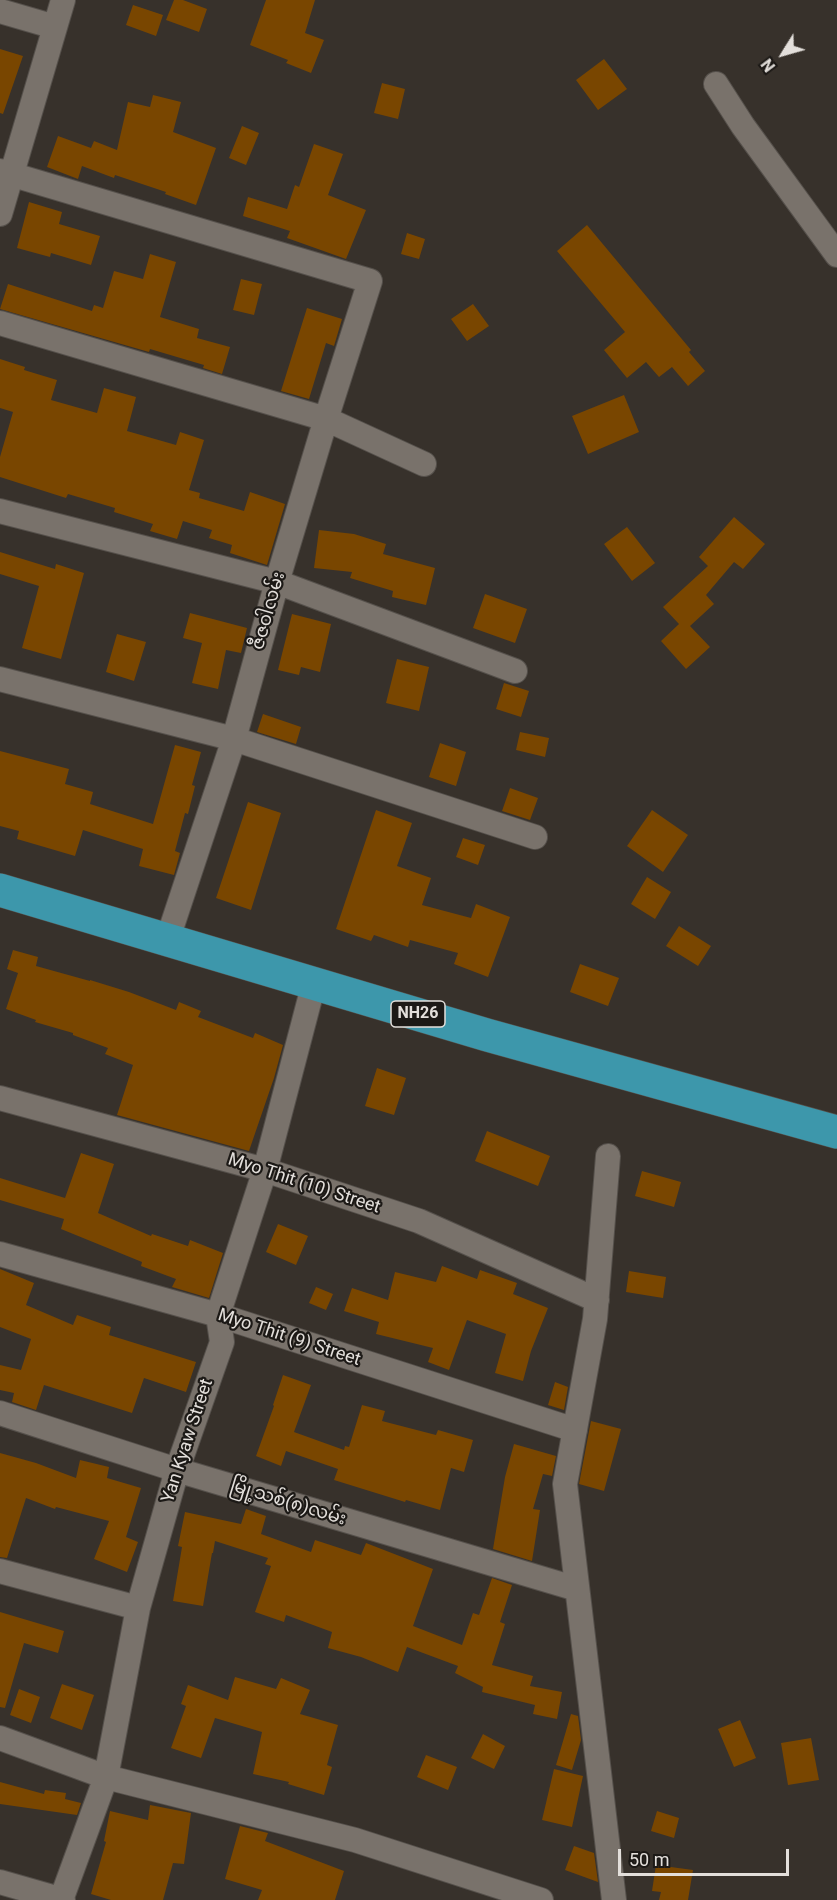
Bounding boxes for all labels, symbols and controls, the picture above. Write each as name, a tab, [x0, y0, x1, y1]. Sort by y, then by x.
north arrow	[753, 24, 813, 84]
text: N	[757, 55, 779, 75]
street label: ဇီဇဝါလမ်း	[248, 569, 290, 653]
road number: NH26	[391, 1001, 445, 1027]
street label: Myo Thit (10) Street	[225, 1149, 383, 1219]
street label: Myo Thit (9) Street	[215, 1305, 363, 1371]
street label: Yan Kyaw Street	[158, 1376, 218, 1506]
street label: မြို့သစ်(၈)လမ်း	[227, 1475, 349, 1531]
scale bar	[621, 1837, 792, 1875]
text: 50 m	[629, 1849, 669, 1870]

